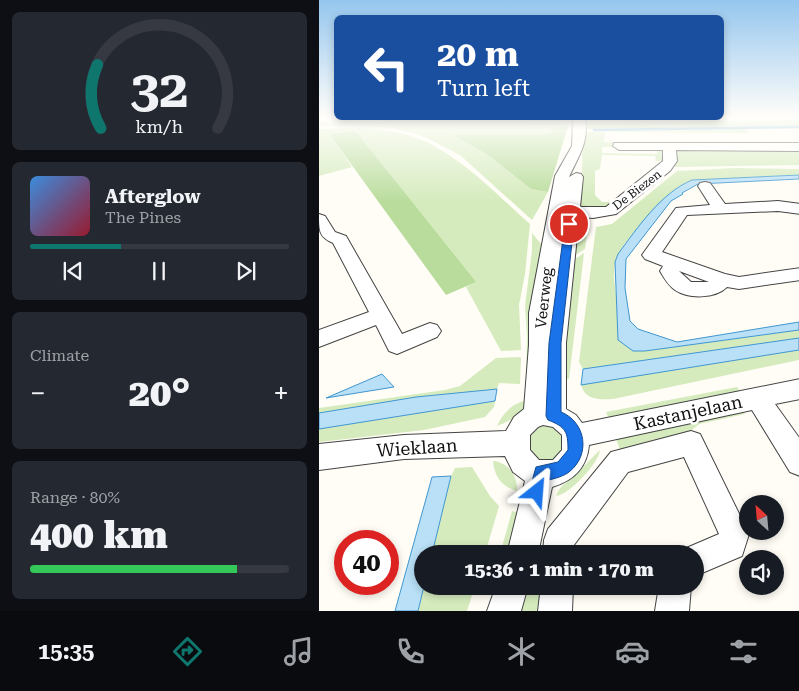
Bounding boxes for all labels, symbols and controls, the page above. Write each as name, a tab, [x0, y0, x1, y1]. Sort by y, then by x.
text: 20 m	[437, 34, 519, 75]
icon: left	[354, 35, 419, 100]
text: 32	[130, 59, 189, 120]
text: Turn left	[437, 76, 530, 101]
text: km/h	[136, 116, 184, 137]
street label: De Biezen	[610, 167, 664, 213]
text: Afterglow	[105, 185, 201, 208]
pin	[548, 203, 590, 245]
text: The Pines	[105, 208, 181, 227]
icon: arrive	[555, 210, 583, 238]
icon: previous	[59, 257, 87, 285]
icon: pause	[145, 257, 173, 285]
icon: next	[232, 257, 260, 285]
street label: Veerweg	[532, 266, 556, 330]
text: Climate	[30, 346, 89, 365]
text: 20°	[129, 371, 190, 415]
text: −	[30, 377, 46, 410]
text: +	[273, 377, 289, 410]
street label: Kastanjelaan	[632, 391, 745, 434]
street label: Wieklaan	[376, 434, 459, 461]
position arrow	[510, 465, 562, 517]
text: Range · 80%	[30, 488, 120, 507]
north arrow	[739, 495, 784, 540]
map controls	[739, 495, 784, 595]
text: 400 km	[30, 513, 168, 557]
speed limit sign: 40	[334, 530, 399, 595]
button: sound	[739, 550, 784, 595]
text: 15:36 · 1 min · 170 m	[464, 558, 654, 581]
icon: directions	[170, 634, 205, 669]
icon: music	[281, 634, 316, 669]
icon: phone	[393, 634, 428, 669]
icon: climate	[504, 634, 539, 669]
icon: car	[615, 634, 650, 669]
icon: filters	[726, 634, 761, 669]
text: 15:35	[38, 639, 94, 664]

